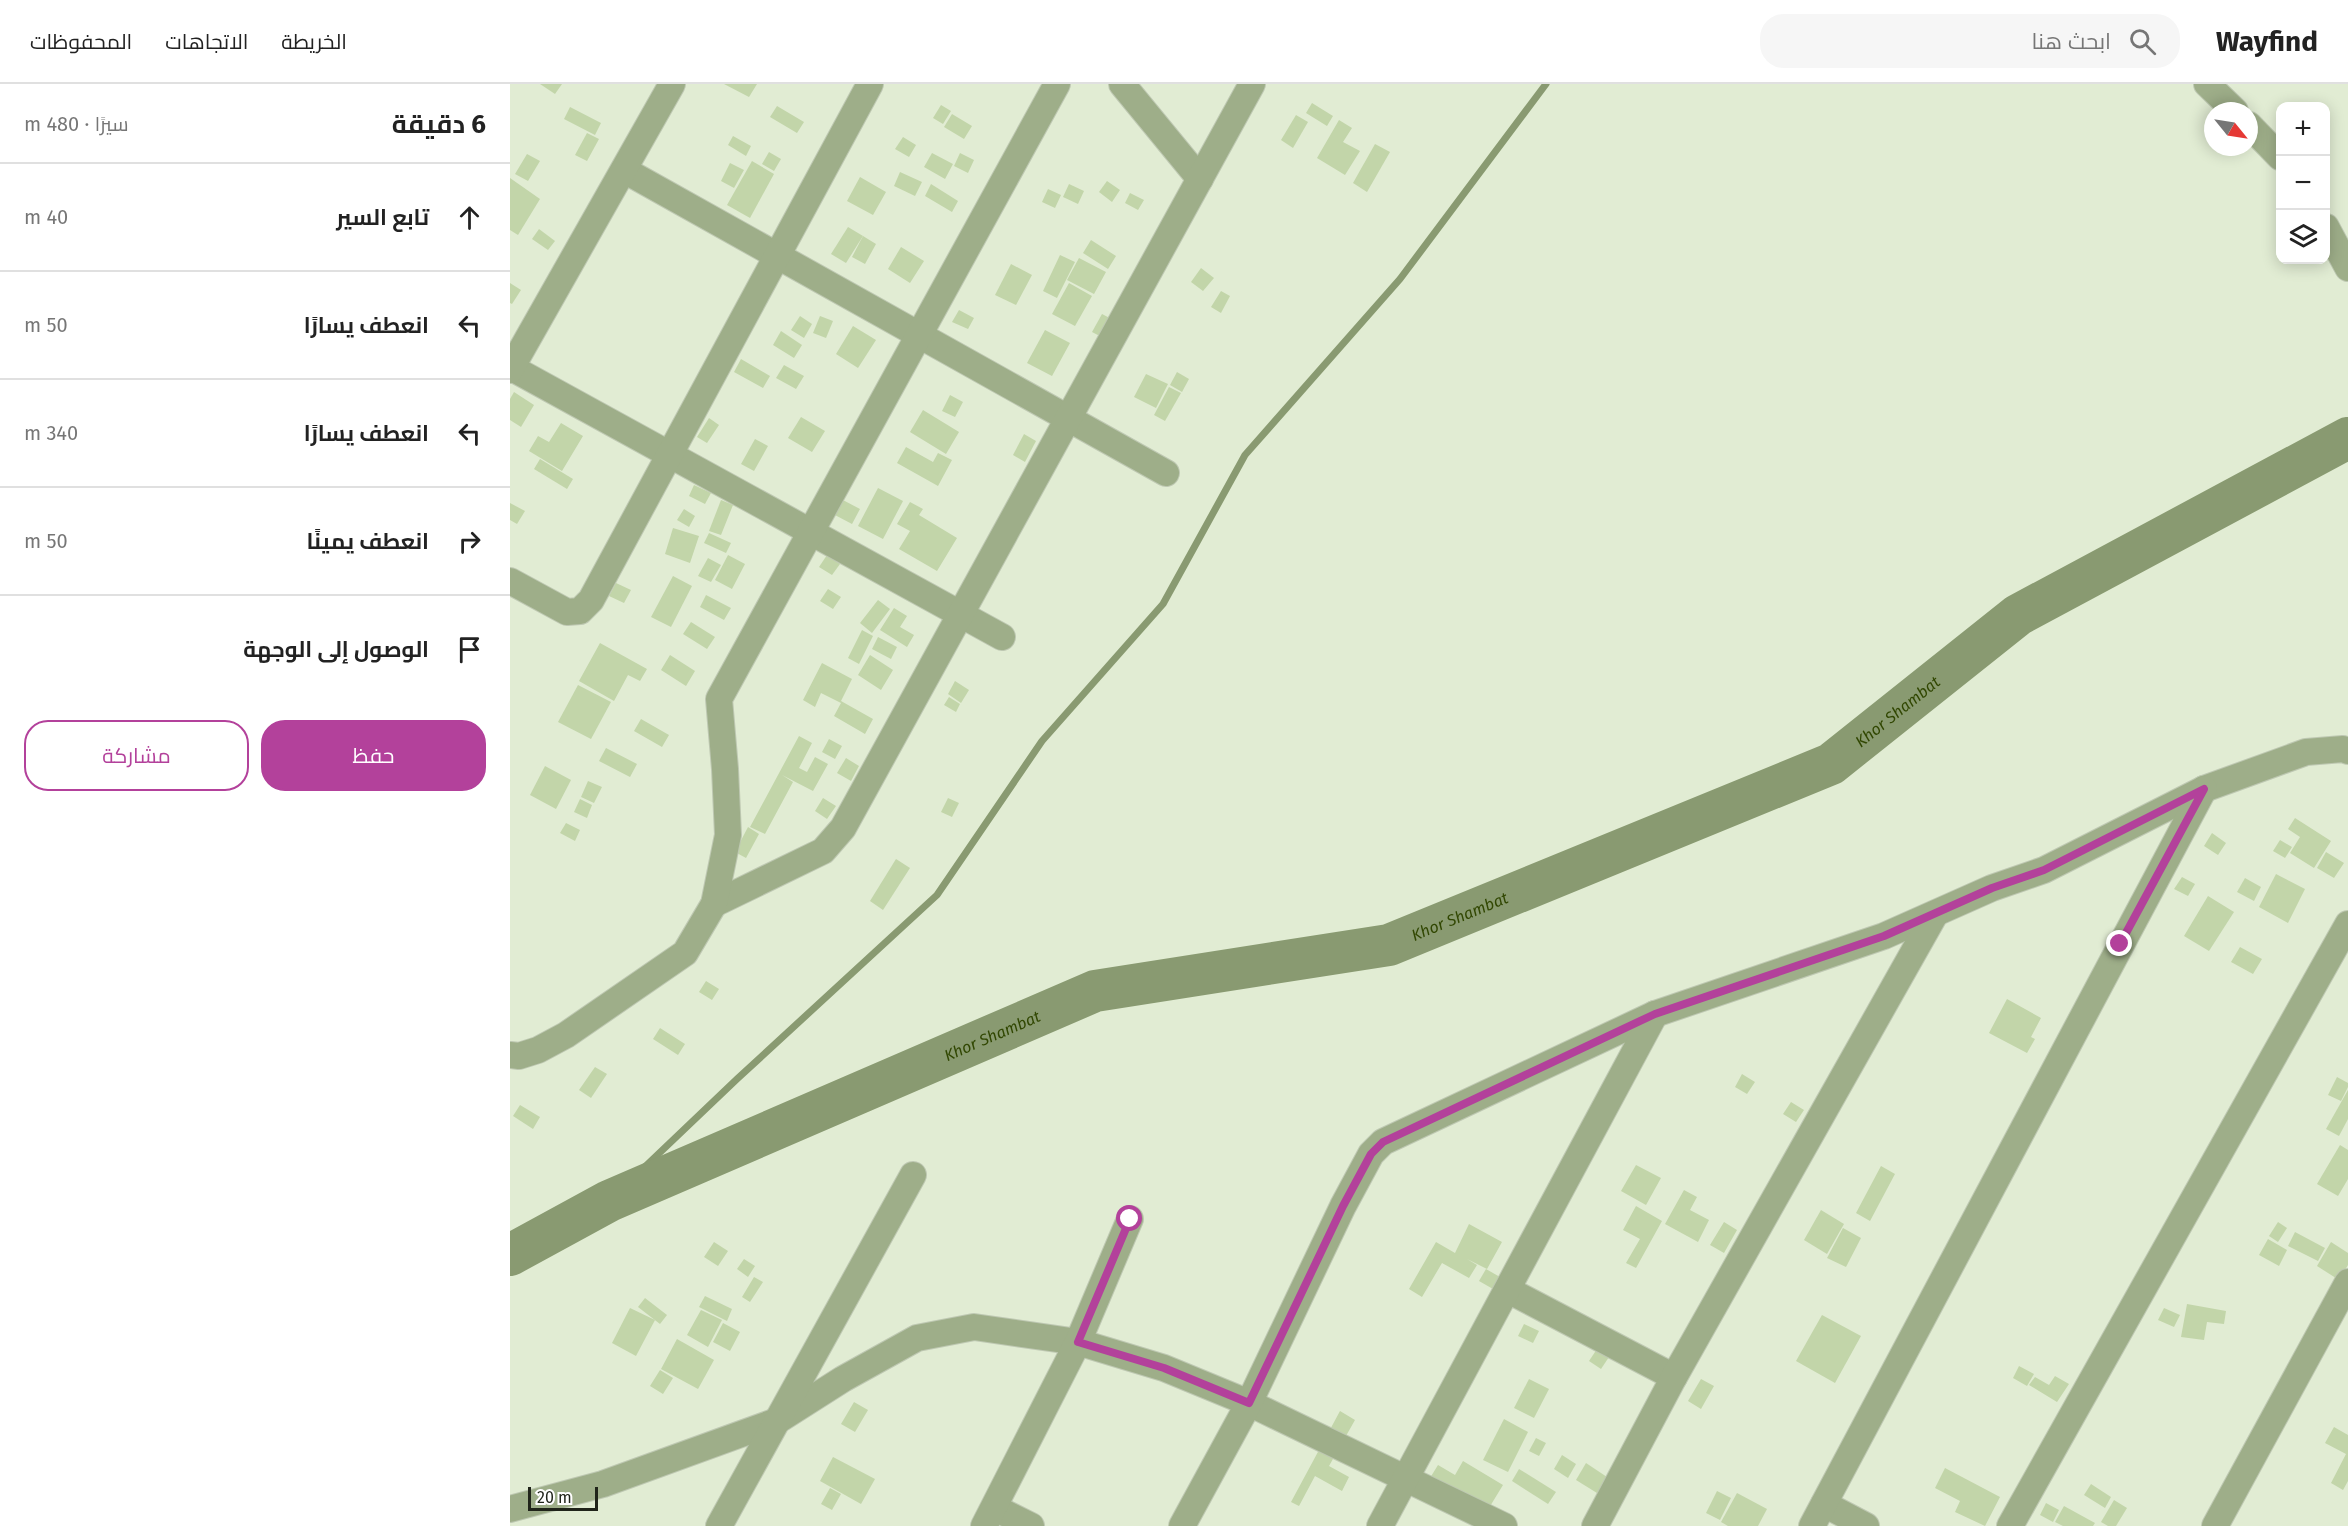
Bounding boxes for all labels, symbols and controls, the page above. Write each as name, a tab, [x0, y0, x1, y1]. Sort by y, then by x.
search box	[1760, 14, 2180, 68]
icon: search	[2126, 25, 2159, 58]
text: Wayfind	[2216, 25, 2318, 58]
text: ابحث هنا	[2032, 28, 2111, 55]
text: المحفوظات	[30, 29, 132, 55]
text: الاتجاهات	[165, 29, 248, 55]
text: الخريطة	[281, 29, 347, 55]
north arrow	[2204, 102, 2258, 156]
map controls	[2276, 102, 2330, 264]
button: +	[2276, 102, 2330, 156]
text: 6 دقيقة	[392, 109, 486, 140]
text: سيرًا · 480 m	[24, 112, 128, 136]
button: −	[2276, 156, 2330, 210]
icon: ahead	[453, 201, 486, 234]
text: تابع السير	[336, 204, 429, 231]
text: 40 m	[24, 205, 68, 229]
button: layers	[2276, 210, 2330, 264]
icon: left	[453, 309, 486, 342]
text: انعطف يسارًا	[304, 312, 429, 339]
text: 50 m	[24, 313, 68, 337]
icon: left	[453, 417, 486, 450]
text: انعطف يسارًا	[304, 420, 429, 447]
text: 340 m	[24, 421, 78, 445]
icon: right	[453, 525, 486, 558]
text: انعطف يمينًا	[307, 528, 429, 555]
text: 50 m	[24, 529, 68, 553]
icon: arrive	[453, 633, 486, 666]
text: الوصول إلى الوجهة	[243, 636, 429, 663]
water label: Khor Shambat	[1851, 672, 1944, 751]
button: مشاركة	[24, 720, 249, 791]
button: حفظ	[261, 720, 486, 791]
water label: Khor Shambat	[1409, 888, 1511, 945]
route end	[2106, 930, 2132, 956]
water label: Khor Shambat	[941, 1007, 1043, 1065]
route start	[1116, 1205, 1142, 1231]
scale bar	[528, 1484, 598, 1512]
text: 20 m	[537, 1488, 572, 1507]

